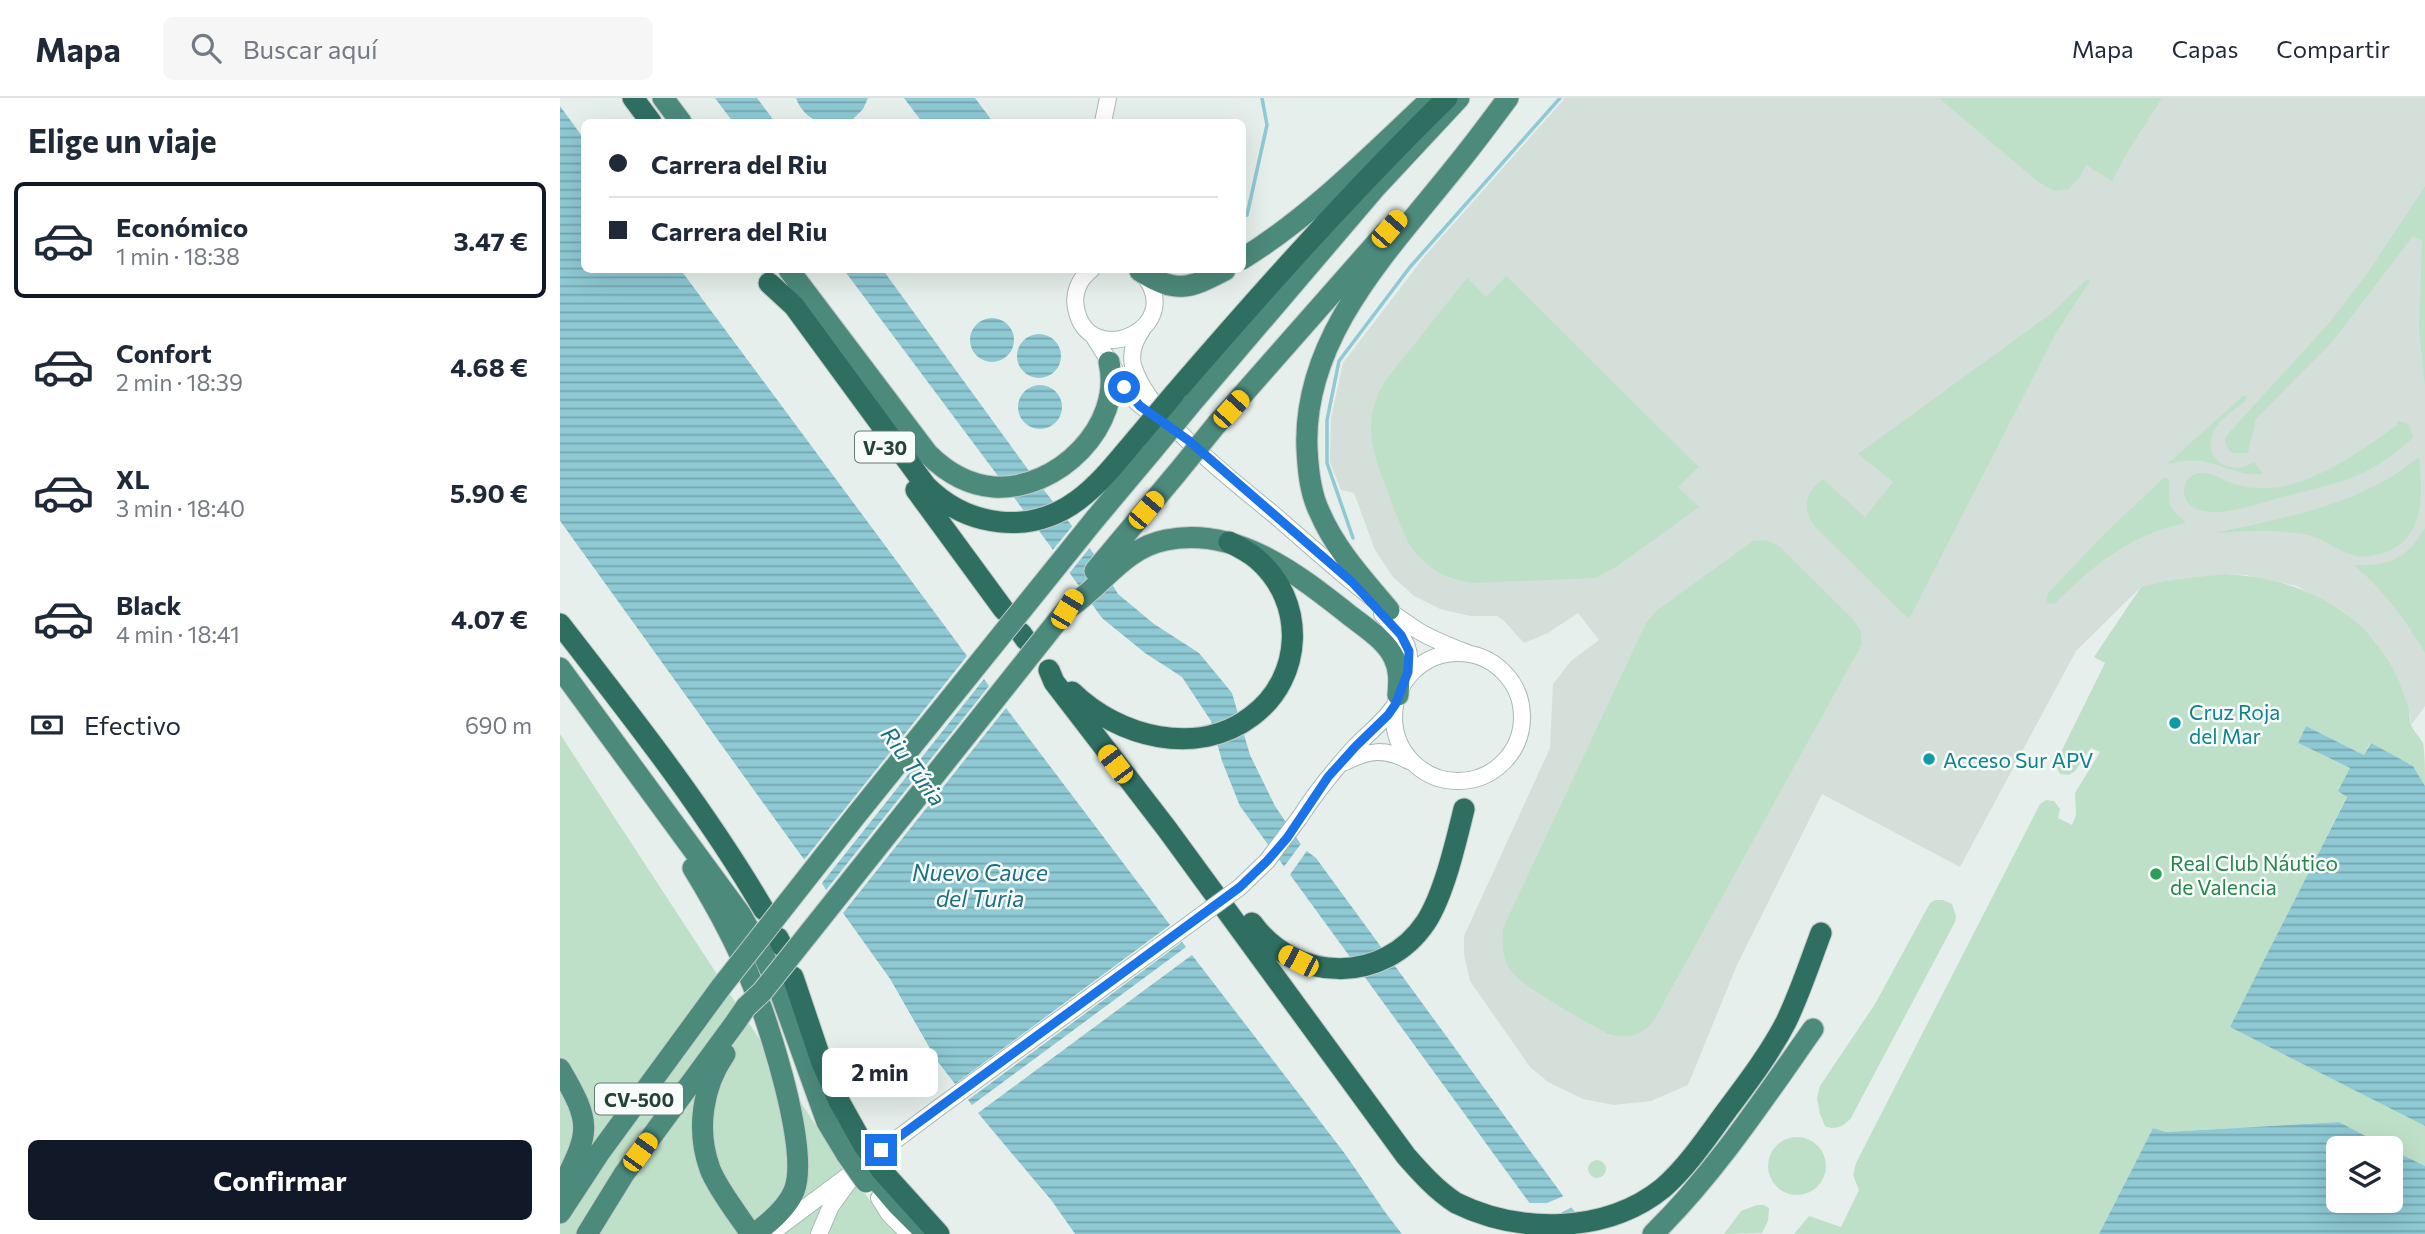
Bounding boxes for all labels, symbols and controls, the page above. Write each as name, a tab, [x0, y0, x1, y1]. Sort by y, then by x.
search box	[163, 17, 653, 80]
text: Mapa	[35, 28, 121, 69]
icon: search	[187, 29, 225, 67]
text: Buscar aquí	[243, 33, 378, 64]
text: Mapa	[2072, 34, 2134, 63]
text: Capas	[2172, 34, 2238, 63]
text: Compartir	[2276, 34, 2390, 63]
text: Elige un viaje	[28, 120, 217, 160]
text: Carrera del Riu	[651, 148, 827, 179]
car	[1368, 206, 1411, 252]
icon: car	[32, 209, 95, 272]
text: Económico	[116, 211, 248, 242]
text: Carrera del Riu	[651, 215, 827, 246]
text: 3.47 €	[454, 225, 528, 256]
text: 1 min · 18:38	[116, 242, 240, 270]
icon: car	[32, 335, 95, 398]
text: Confort	[116, 337, 212, 368]
text: 4.68 €	[450, 351, 528, 382]
text: 2 min · 18:39	[116, 368, 243, 396]
route start	[1108, 371, 1140, 403]
car	[1210, 386, 1253, 432]
road number: V-30	[855, 432, 915, 462]
icon: car	[32, 461, 95, 524]
text: XL	[116, 463, 150, 494]
text: 5.90 €	[450, 477, 528, 508]
car	[1125, 487, 1168, 533]
text: 3 min · 18:40	[116, 494, 245, 522]
car	[1048, 586, 1087, 632]
icon: car	[32, 587, 95, 650]
text: Black	[116, 589, 182, 620]
text: 4.07 €	[451, 603, 528, 634]
text: 4 min · 18:41	[116, 620, 240, 648]
place label: Cruz Roja del Mar	[2189, 699, 2280, 748]
icon: cash	[28, 706, 66, 744]
text: Efectivo	[84, 709, 181, 740]
text: 690 m	[465, 711, 532, 739]
marker: Cruz Roja del Mar	[2167, 715, 2183, 731]
water label: Riu Túria	[876, 721, 952, 811]
car	[1094, 741, 1137, 787]
place label: Acceso Sur APV	[1943, 747, 2093, 772]
marker: Acceso Sur APV	[1921, 751, 1937, 767]
place label: Real Club Náutico de Valencia	[2170, 850, 2338, 899]
water label: Nuevo Cauce del Turia	[912, 858, 1048, 912]
marker: Real Club Náutico de Valencia	[2148, 866, 2164, 882]
car	[1275, 942, 1322, 980]
callout: 2 min	[823, 1048, 939, 1098]
text: 2 min	[851, 1058, 909, 1086]
road number: CV-500	[595, 1084, 683, 1114]
car	[620, 1129, 661, 1175]
route end	[865, 1134, 897, 1166]
map controls	[2326, 1136, 2403, 1213]
button: layers	[2326, 1136, 2403, 1213]
button: Confirmar	[28, 1140, 532, 1220]

